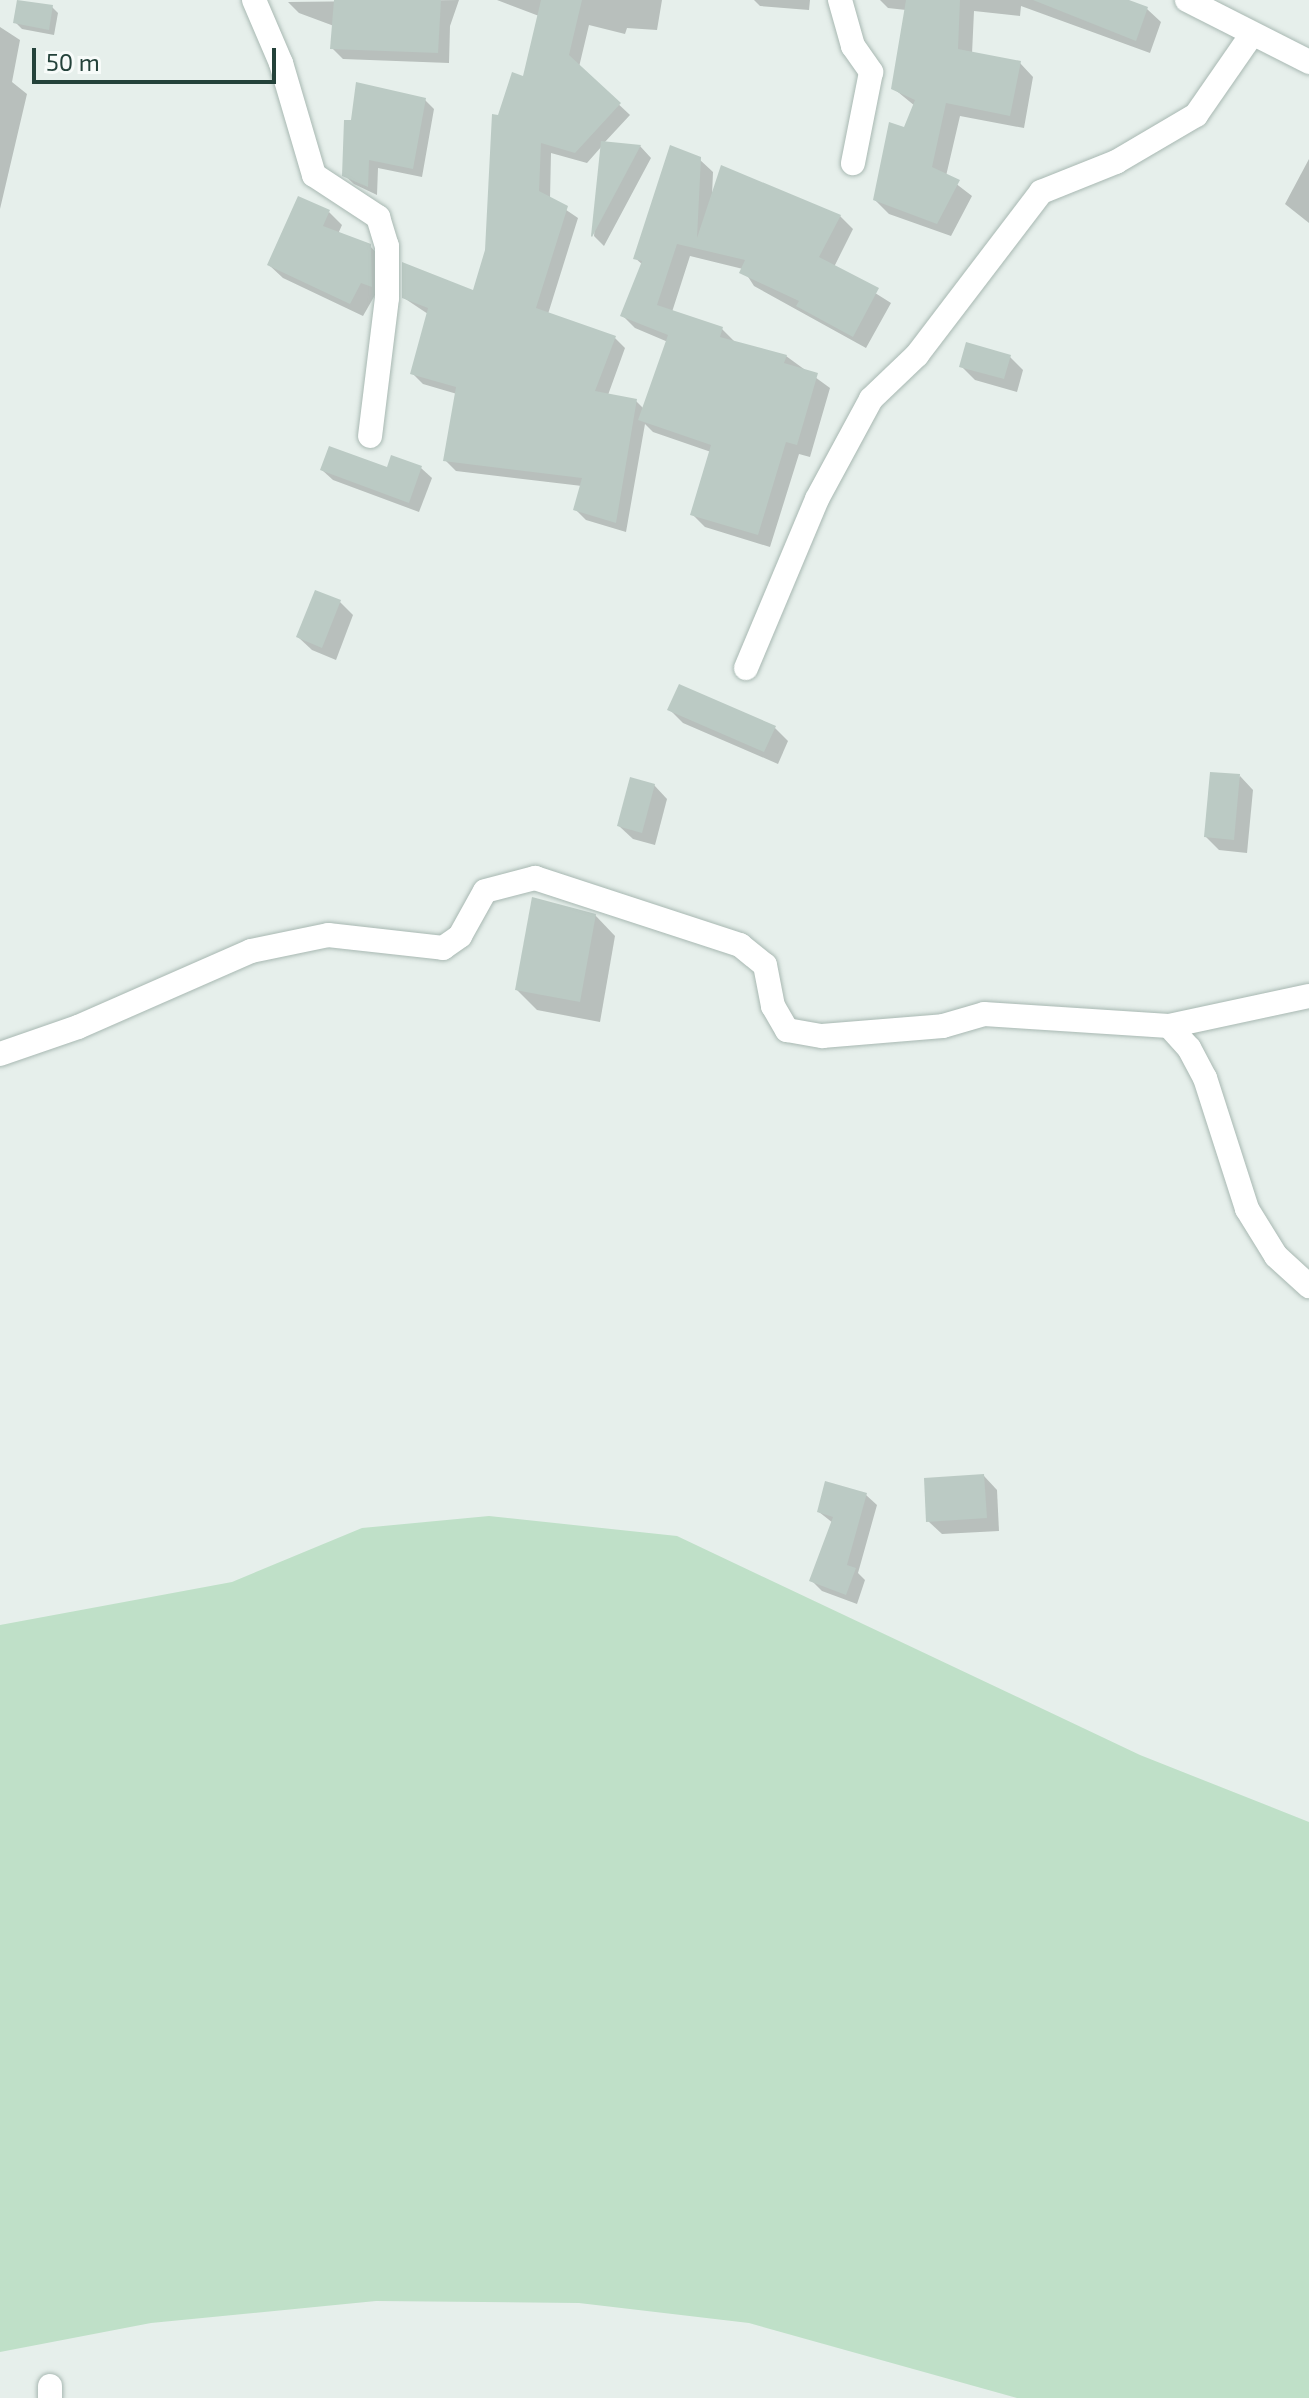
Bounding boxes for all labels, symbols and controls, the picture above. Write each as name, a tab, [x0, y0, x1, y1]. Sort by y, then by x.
scale bar	[36, 32, 280, 82]
text: 50 m	[46, 47, 100, 76]

